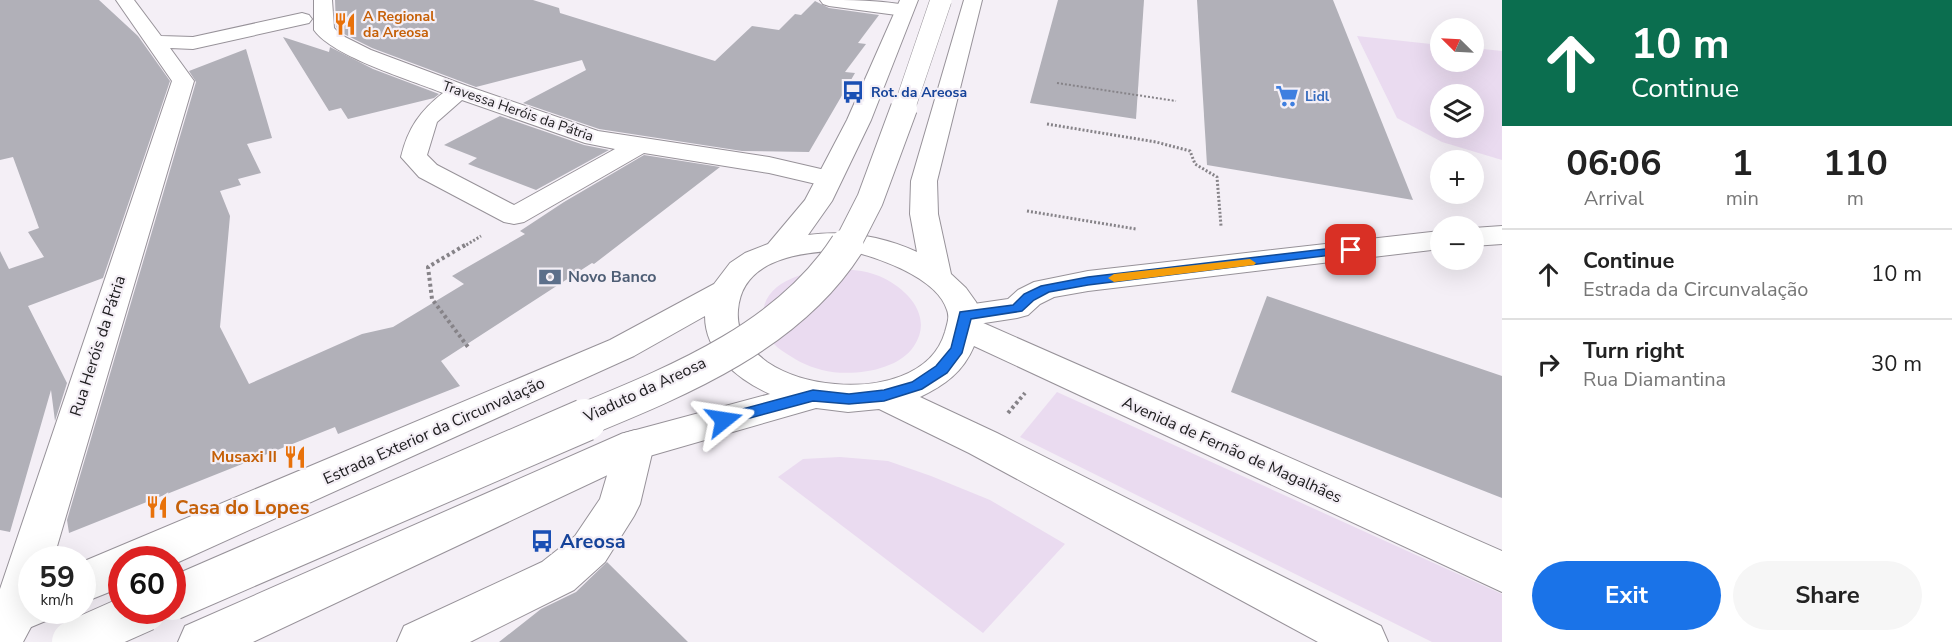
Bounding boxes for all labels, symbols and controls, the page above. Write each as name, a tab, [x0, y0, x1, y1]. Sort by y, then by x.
place label: A Regional da Areosa	[363, 7, 435, 42]
restaurant icon: A Regional da Areosa	[332, 11, 358, 37]
text: 10 m	[1631, 16, 1730, 73]
north arrow	[1430, 18, 1484, 72]
map controls	[1430, 18, 1484, 270]
icon: ahead	[1532, 24, 1610, 102]
text: Continue	[1631, 70, 1739, 107]
street label: Travessa Heróis da Pátria	[440, 76, 596, 146]
bus stop icon: Rot. da Areosa	[840, 79, 866, 105]
place label: Rot. da Areosa	[871, 83, 967, 102]
supermarket icon: Lidl	[1274, 83, 1300, 109]
button: layers	[1430, 84, 1484, 138]
place label: Lidl	[1305, 87, 1330, 106]
text: 06:06	[1566, 139, 1662, 188]
text: 1	[1731, 139, 1753, 188]
text: 110	[1823, 139, 1888, 188]
button: +	[1430, 150, 1484, 204]
text: Arrival	[1584, 185, 1644, 212]
text: min	[1726, 185, 1759, 212]
text: m	[1847, 185, 1864, 212]
button: −	[1430, 216, 1484, 270]
pin	[1325, 224, 1376, 275]
icon: arrive	[1334, 233, 1367, 266]
text: Continue	[1583, 246, 1674, 276]
icon: ahead	[1532, 258, 1565, 291]
text: 10 m	[1871, 259, 1922, 289]
bank icon: Novo Banco	[537, 264, 563, 290]
place label: Novo Banco	[568, 266, 657, 288]
street label: Rua Heróis da Pátria	[65, 273, 131, 419]
text: Estrada da Circunvalação	[1583, 276, 1808, 303]
text: Turn right	[1583, 336, 1684, 366]
icon: right	[1532, 348, 1565, 381]
text: 30 m	[1871, 349, 1922, 379]
street label: Viaduto da Areosa	[579, 352, 710, 428]
text: Rua Diamantina	[1583, 366, 1726, 393]
street label: Estrada Exterior da Circunvalação	[320, 372, 548, 490]
position arrow	[692, 388, 756, 452]
street label: Avenida de Fernão de Magalhães	[1119, 391, 1345, 509]
restaurant icon: Musaxi II	[282, 444, 308, 470]
place label: Musaxi II	[211, 446, 277, 468]
restaurant icon: Casa do Lopes	[144, 494, 170, 520]
place label: Casa do Lopes	[175, 494, 310, 521]
bus stop icon: Areosa	[529, 528, 555, 554]
place label: Areosa	[560, 528, 626, 555]
speed limit sign: 60	[108, 546, 186, 624]
text: 59	[39, 557, 75, 598]
button: Exit	[1532, 561, 1721, 630]
button: Share	[1733, 561, 1922, 630]
text: km/h	[40, 590, 74, 610]

